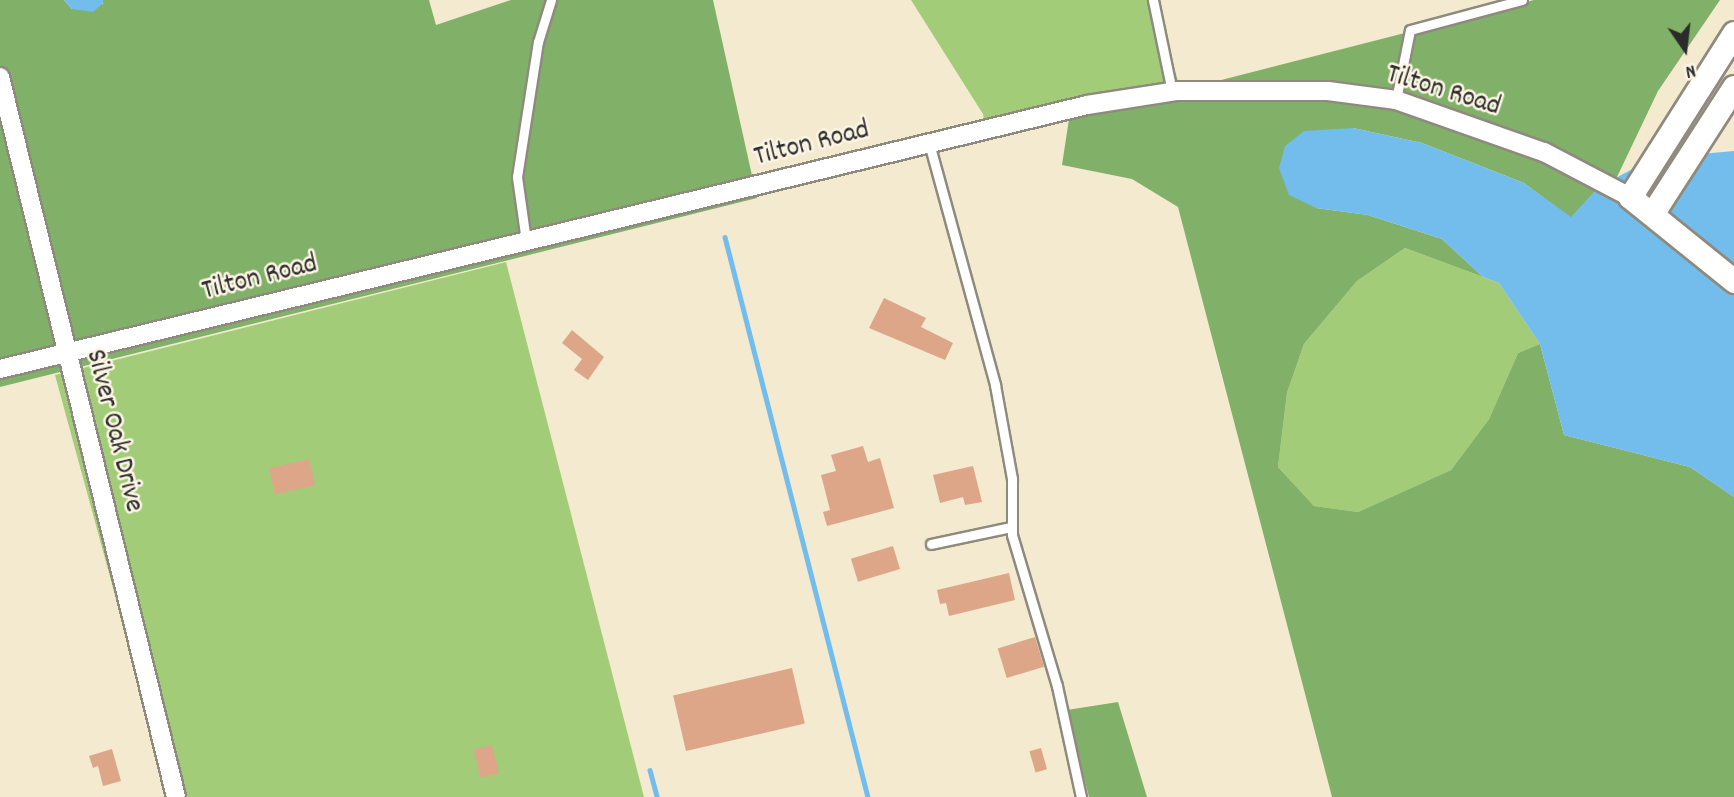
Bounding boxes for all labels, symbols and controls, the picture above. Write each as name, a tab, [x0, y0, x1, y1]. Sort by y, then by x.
north arrow	[1650, 14, 1720, 84]
text: N	[1682, 56, 1698, 84]
street label: Tilton Road	[1382, 59, 1504, 125]
street label: Tilton Road	[751, 114, 873, 176]
street label: Tilton Road	[199, 248, 321, 310]
street label: Silver Oak Drive	[77, 346, 149, 516]

